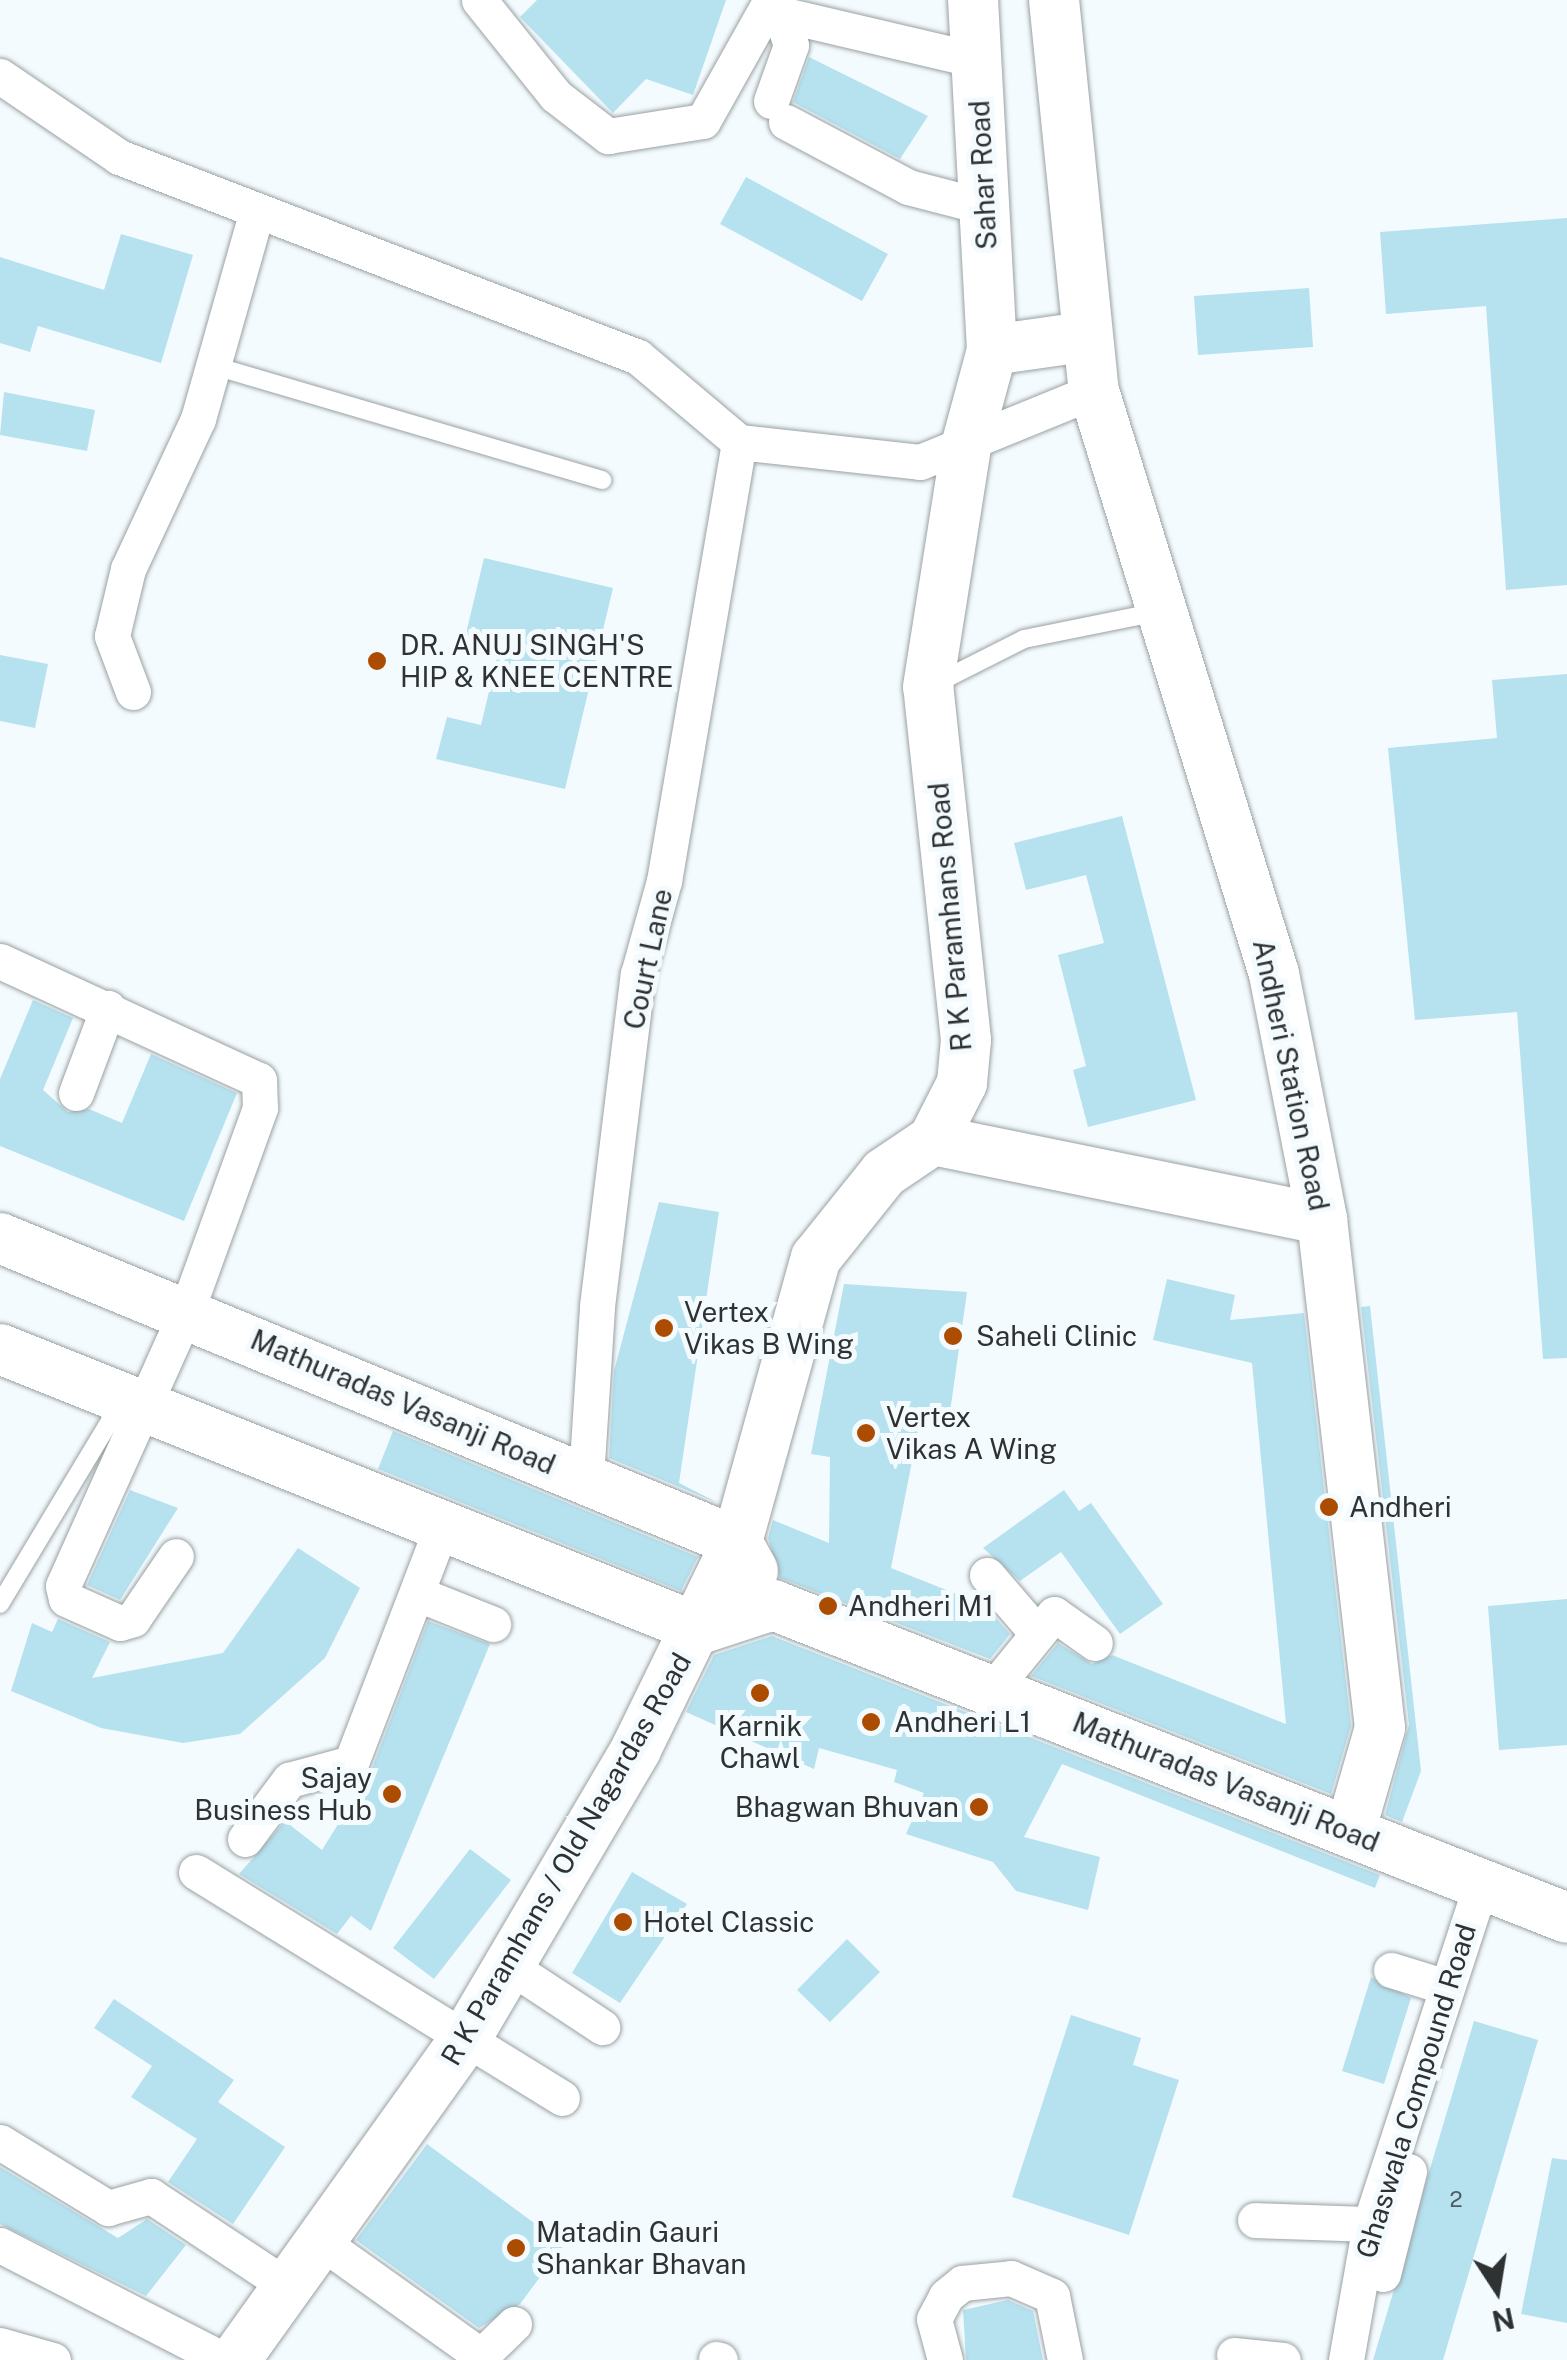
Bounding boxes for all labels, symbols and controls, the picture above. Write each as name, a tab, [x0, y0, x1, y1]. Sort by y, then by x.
street label: Sahar Road	[962, 99, 1004, 251]
place label: DR. ANUJ SINGH'S HIP & KNEE CENTRE	[400, 628, 673, 694]
marker: DR. ANUJ SINGH'S HIP & KNEE CENTRE	[364, 648, 390, 674]
street label: R K Paramhans Road	[922, 781, 978, 1053]
street label: Court Lane	[617, 886, 679, 1032]
street label: Andheri Station Road	[1246, 936, 1336, 1214]
place label: Vertex Vikas B Wing	[684, 1295, 855, 1361]
marker: Vertex Vikas B Wing	[653, 1317, 675, 1339]
place label: Saheli Clinic	[976, 1319, 1137, 1353]
street label: Mathuradas Vasanji Road	[245, 1322, 561, 1482]
marker: Saheli Clinic	[940, 1323, 966, 1349]
place label: Vertex Vikas A Wing	[886, 1400, 1058, 1466]
marker: Vertex Vikas A Wing	[855, 1422, 877, 1444]
place label: Andheri	[1349, 1490, 1452, 1524]
marker: Andheri	[1318, 1496, 1340, 1518]
place label: Andheri M1	[848, 1589, 994, 1623]
marker: Andheri M1	[817, 1595, 839, 1617]
street label: R K Paramhans / Old Nagardas Road	[434, 1647, 698, 2071]
marker: Karnik Chawl	[749, 1682, 771, 1704]
place label: Andheri L1	[894, 1705, 1031, 1739]
street label: Mathuradas Vasanji Road	[1067, 1705, 1385, 1859]
place label: Karnik Chawl	[718, 1709, 802, 1775]
marker: Andheri L1	[858, 1709, 884, 1735]
place label: Sajay Business Hub	[194, 1761, 372, 1827]
marker: Sajay Business Hub	[381, 1783, 403, 1805]
place label: Bhagwan Bhuvan	[735, 1790, 959, 1824]
marker: Bhagwan Bhuvan	[968, 1796, 990, 1818]
place label: Hotel Classic	[643, 1905, 815, 1939]
marker: Hotel Classic	[612, 1911, 634, 1933]
street label: Ghaswala Compound Road	[1349, 1920, 1483, 2262]
house number: 2	[1449, 2187, 1463, 2213]
place label: Matadin Gauri Shankar Bhavan	[536, 2215, 746, 2281]
marker: Matadin Gauri Shankar Bhavan	[505, 2237, 527, 2259]
north arrow	[1447, 2240, 1547, 2340]
text: N	[1489, 2301, 1517, 2338]

